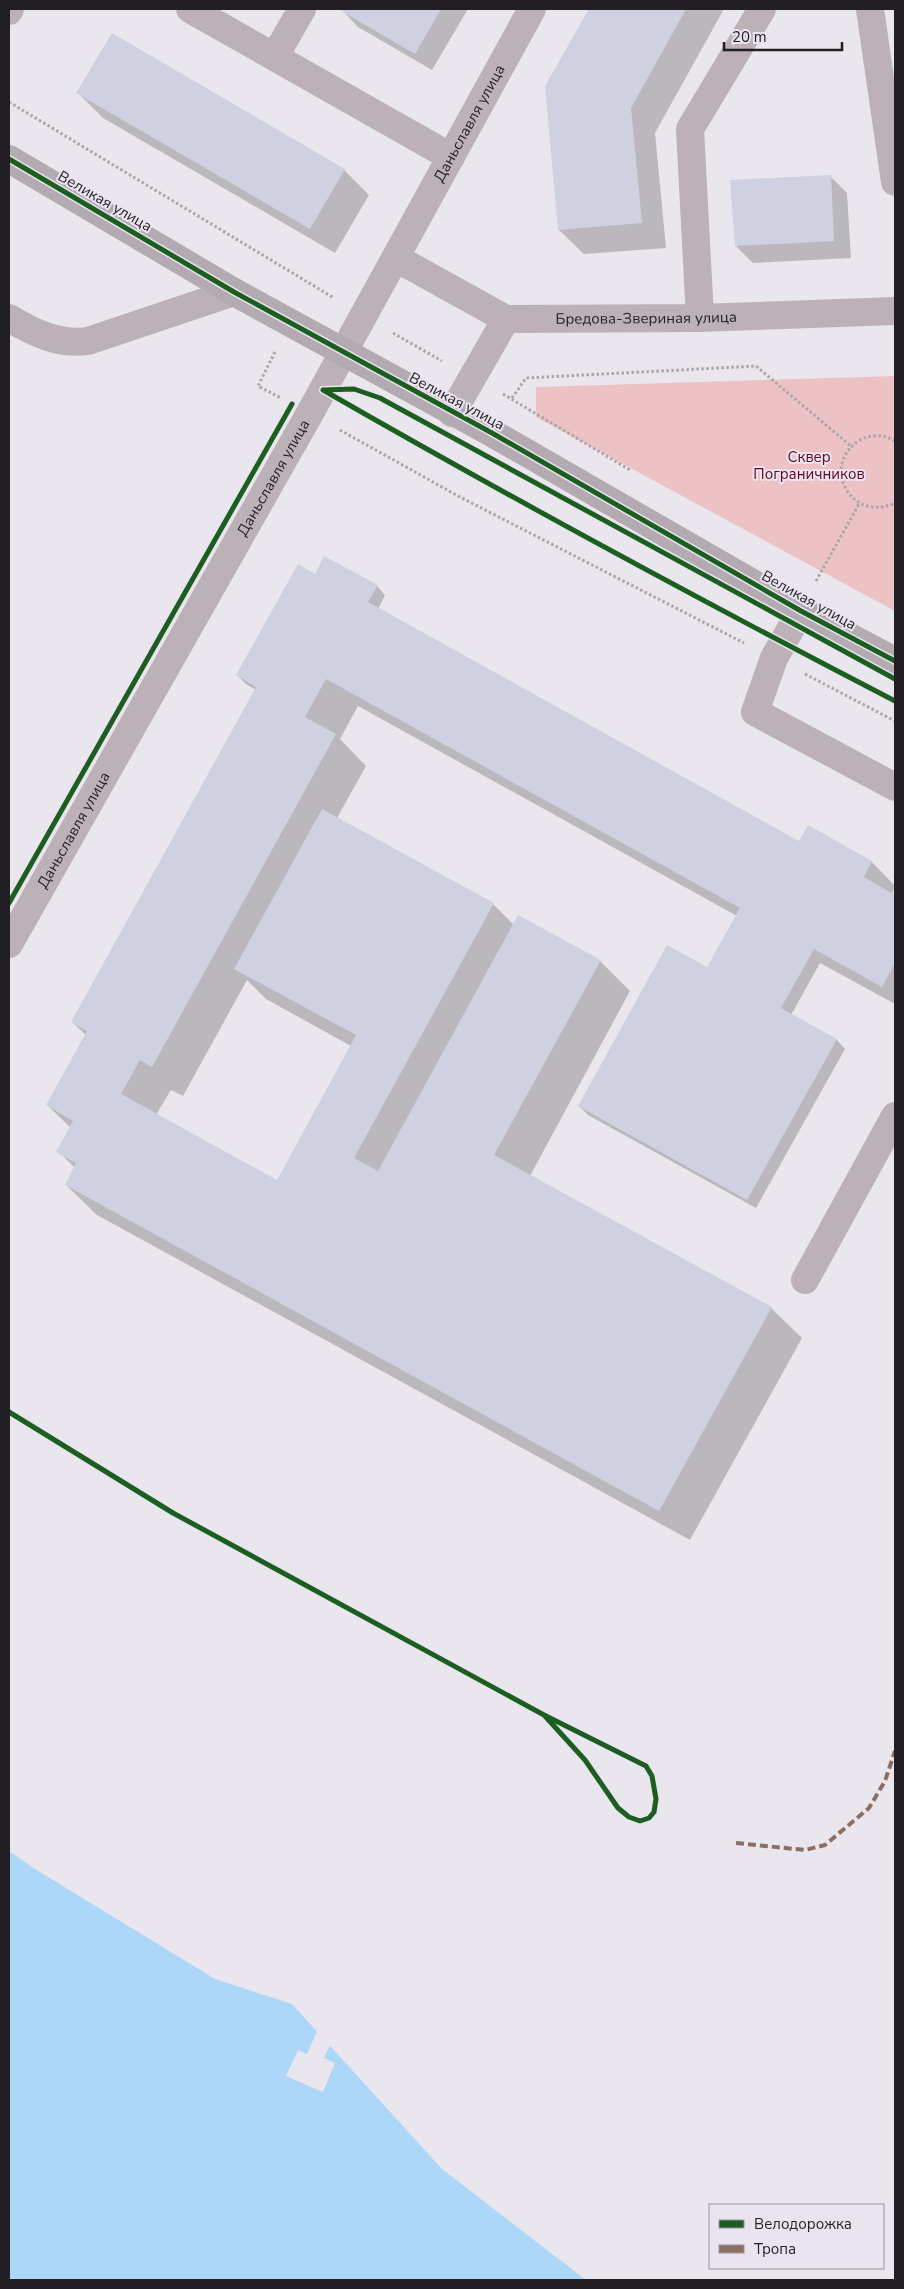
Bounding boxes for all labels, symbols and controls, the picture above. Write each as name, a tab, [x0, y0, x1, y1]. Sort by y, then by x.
scale bar	[724, 20, 842, 52]
text: 20 m	[732, 27, 767, 47]
street label: Даньславля улица	[429, 61, 510, 186]
street label: Великая улица	[54, 166, 156, 236]
street label: Бредова-Звериная улица	[555, 307, 737, 329]
street label: Великая улица	[406, 367, 508, 435]
street label: Даньславля улица	[232, 416, 314, 540]
park label: Сквер Пограничников	[753, 447, 865, 484]
street label: Великая улица	[758, 566, 860, 634]
street label: Даньславля улица	[33, 768, 115, 892]
legend	[709, 2204, 884, 2269]
text: Велодорожка	[754, 2214, 852, 2234]
text: Тропа	[754, 2239, 796, 2259]

